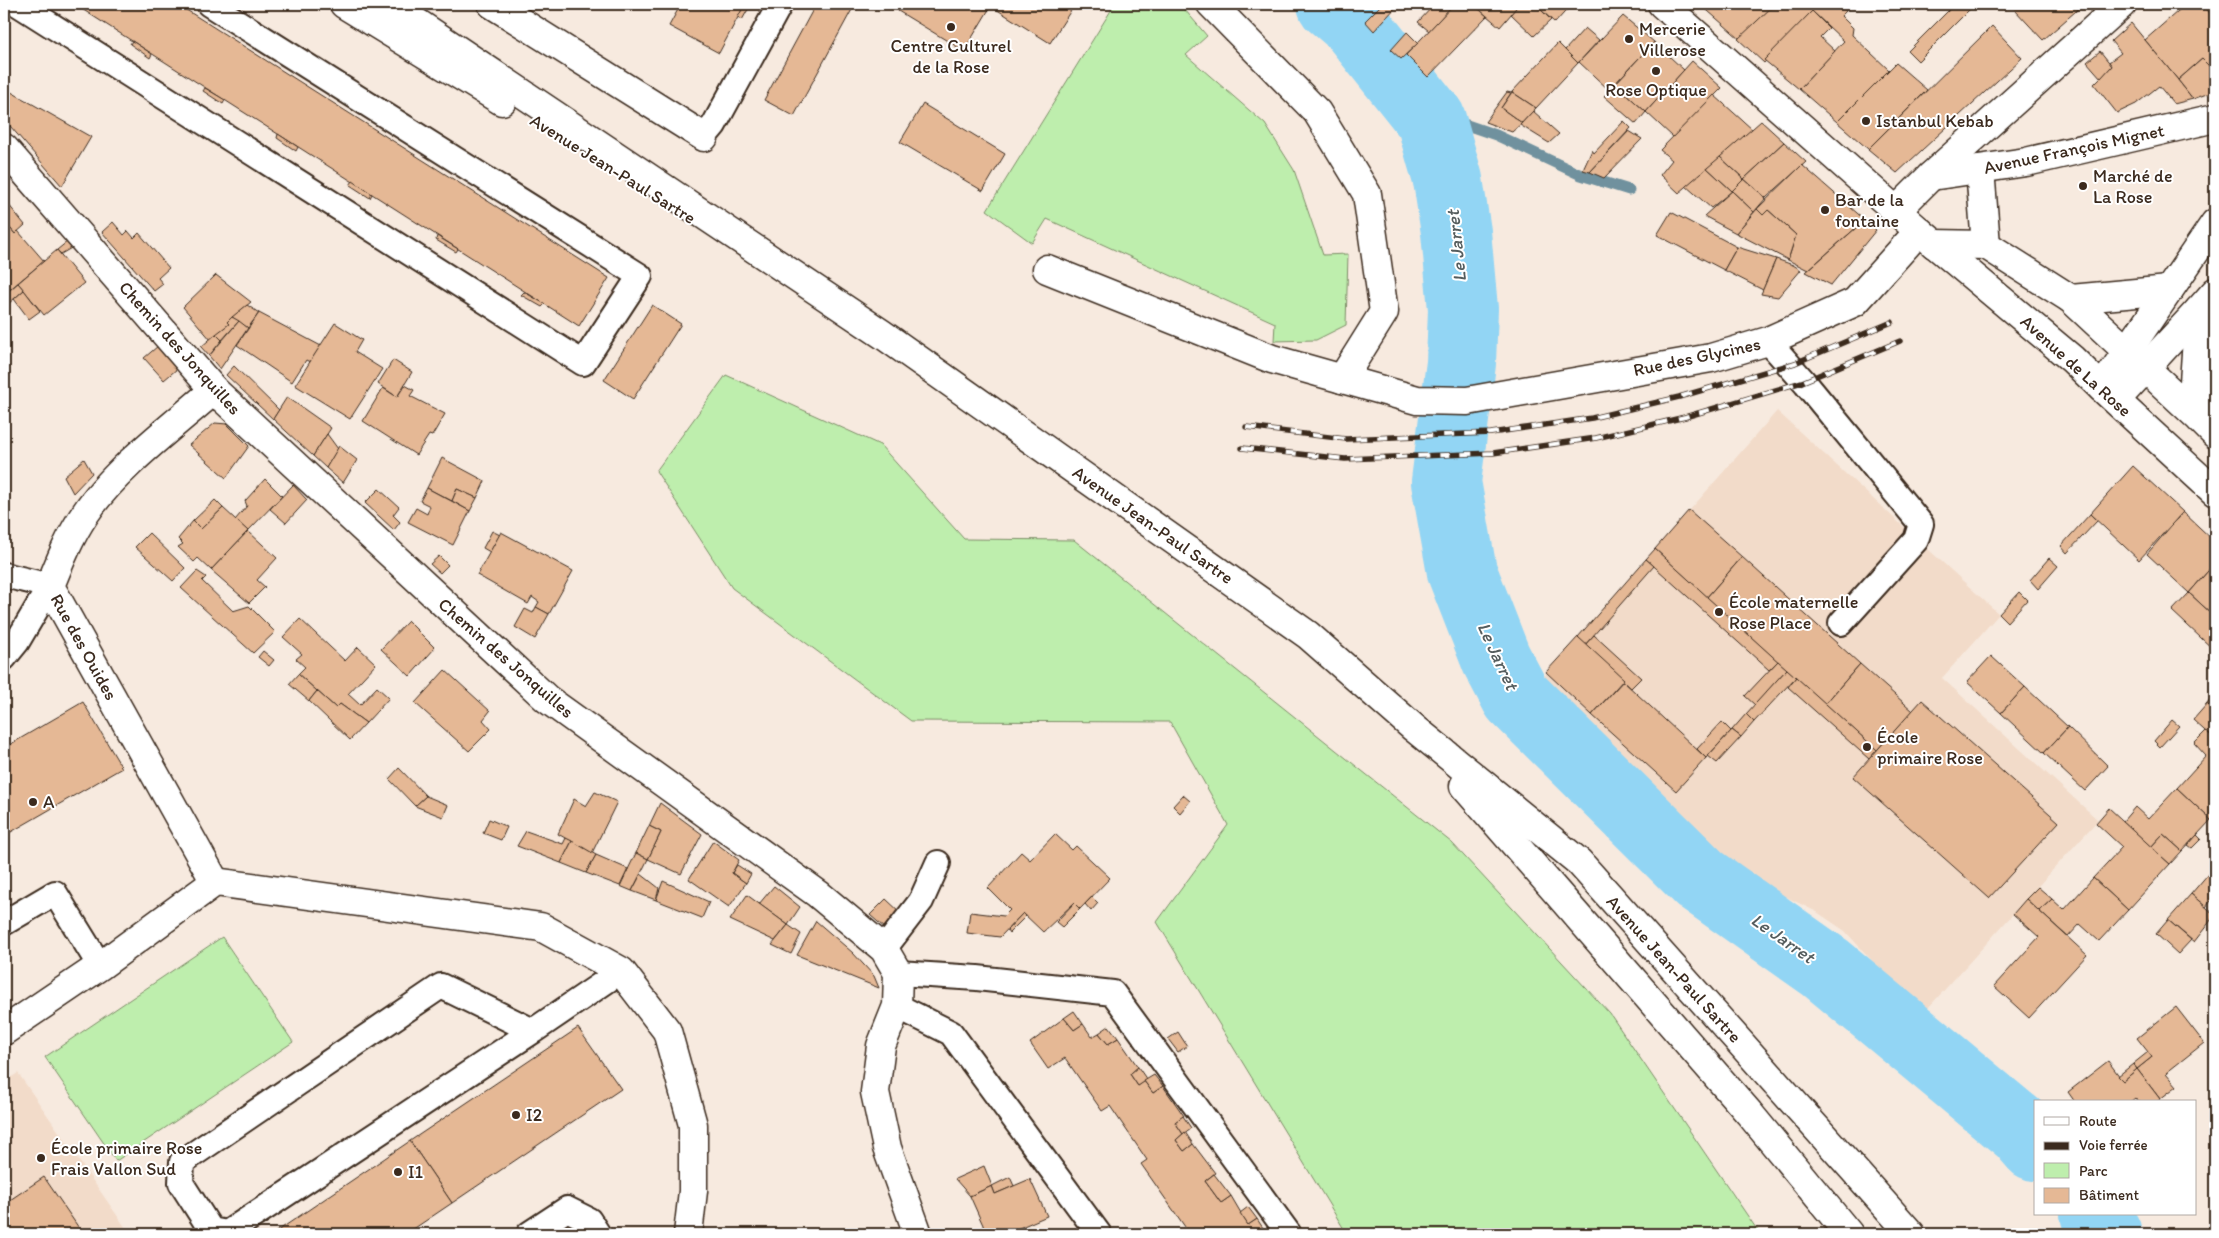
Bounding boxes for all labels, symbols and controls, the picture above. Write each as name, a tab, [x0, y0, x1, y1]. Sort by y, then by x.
place label: Mercerie Villerose	[1639, 18, 1706, 61]
marker: Centre Culturel de la Rose	[945, 21, 957, 33]
marker: Mercerie Villerose	[1623, 33, 1635, 45]
place label: Centre Culturel de la Rose	[891, 35, 1011, 78]
marker: Rose Optique	[1650, 65, 1662, 77]
place label: Rose Optique	[1605, 79, 1707, 101]
street label: Avenue Jean-Paul Sartre	[526, 109, 700, 229]
place label: Istanbul Kebab	[1876, 110, 1994, 132]
marker: Istanbul Kebab	[1860, 115, 1872, 127]
street label: Avenue François Mignet	[1982, 119, 2166, 179]
place label: Marché de La Rose	[2093, 165, 2173, 208]
marker: Marché de La Rose	[2077, 180, 2089, 192]
place label: Bar de la fontaine	[1835, 189, 1905, 232]
marker: Bar de la fontaine	[1819, 204, 1831, 216]
water label: Le Jarret	[1441, 207, 1471, 283]
street label: Chemin des Jonquilles	[114, 277, 246, 419]
street label: Avenue de La Rose	[2016, 310, 2136, 422]
street label: Rue des Glycines	[1631, 333, 1763, 381]
street label: Avenue Jean-Paul Sartre	[1068, 461, 1238, 589]
street label: Rue des Ouides	[46, 590, 122, 704]
place label: École maternelle Rose Place	[1729, 591, 1859, 634]
street label: Chemin des Jonquilles	[434, 593, 578, 723]
marker: École maternelle Rose Place	[1713, 606, 1725, 618]
water label: Le Jarret	[1472, 618, 1524, 695]
place label: École primaire Rose	[1877, 726, 1983, 769]
marker: École primaire Rose	[1861, 741, 1873, 753]
place label: A	[43, 791, 55, 813]
marker: A	[27, 796, 39, 808]
street label: Avenue Jean-Paul Sartre	[1602, 891, 1746, 1047]
water label: Le Jarret	[1747, 908, 1821, 969]
legend	[2034, 1100, 2196, 1216]
place label: I2	[526, 1104, 543, 1126]
marker: I2	[510, 1109, 522, 1121]
text: Route	[2079, 1112, 2117, 1130]
text: Voie ferrée	[2079, 1136, 2148, 1154]
place label: École primaire Rose Frais Vallon Sud	[51, 1137, 202, 1180]
marker: École primaire Rose Frais Vallon Sud	[35, 1152, 47, 1164]
place label: I1	[408, 1161, 423, 1183]
text: Parc	[2079, 1162, 2108, 1180]
marker: I1	[392, 1166, 404, 1178]
text: Bâtiment	[2079, 1186, 2140, 1204]

